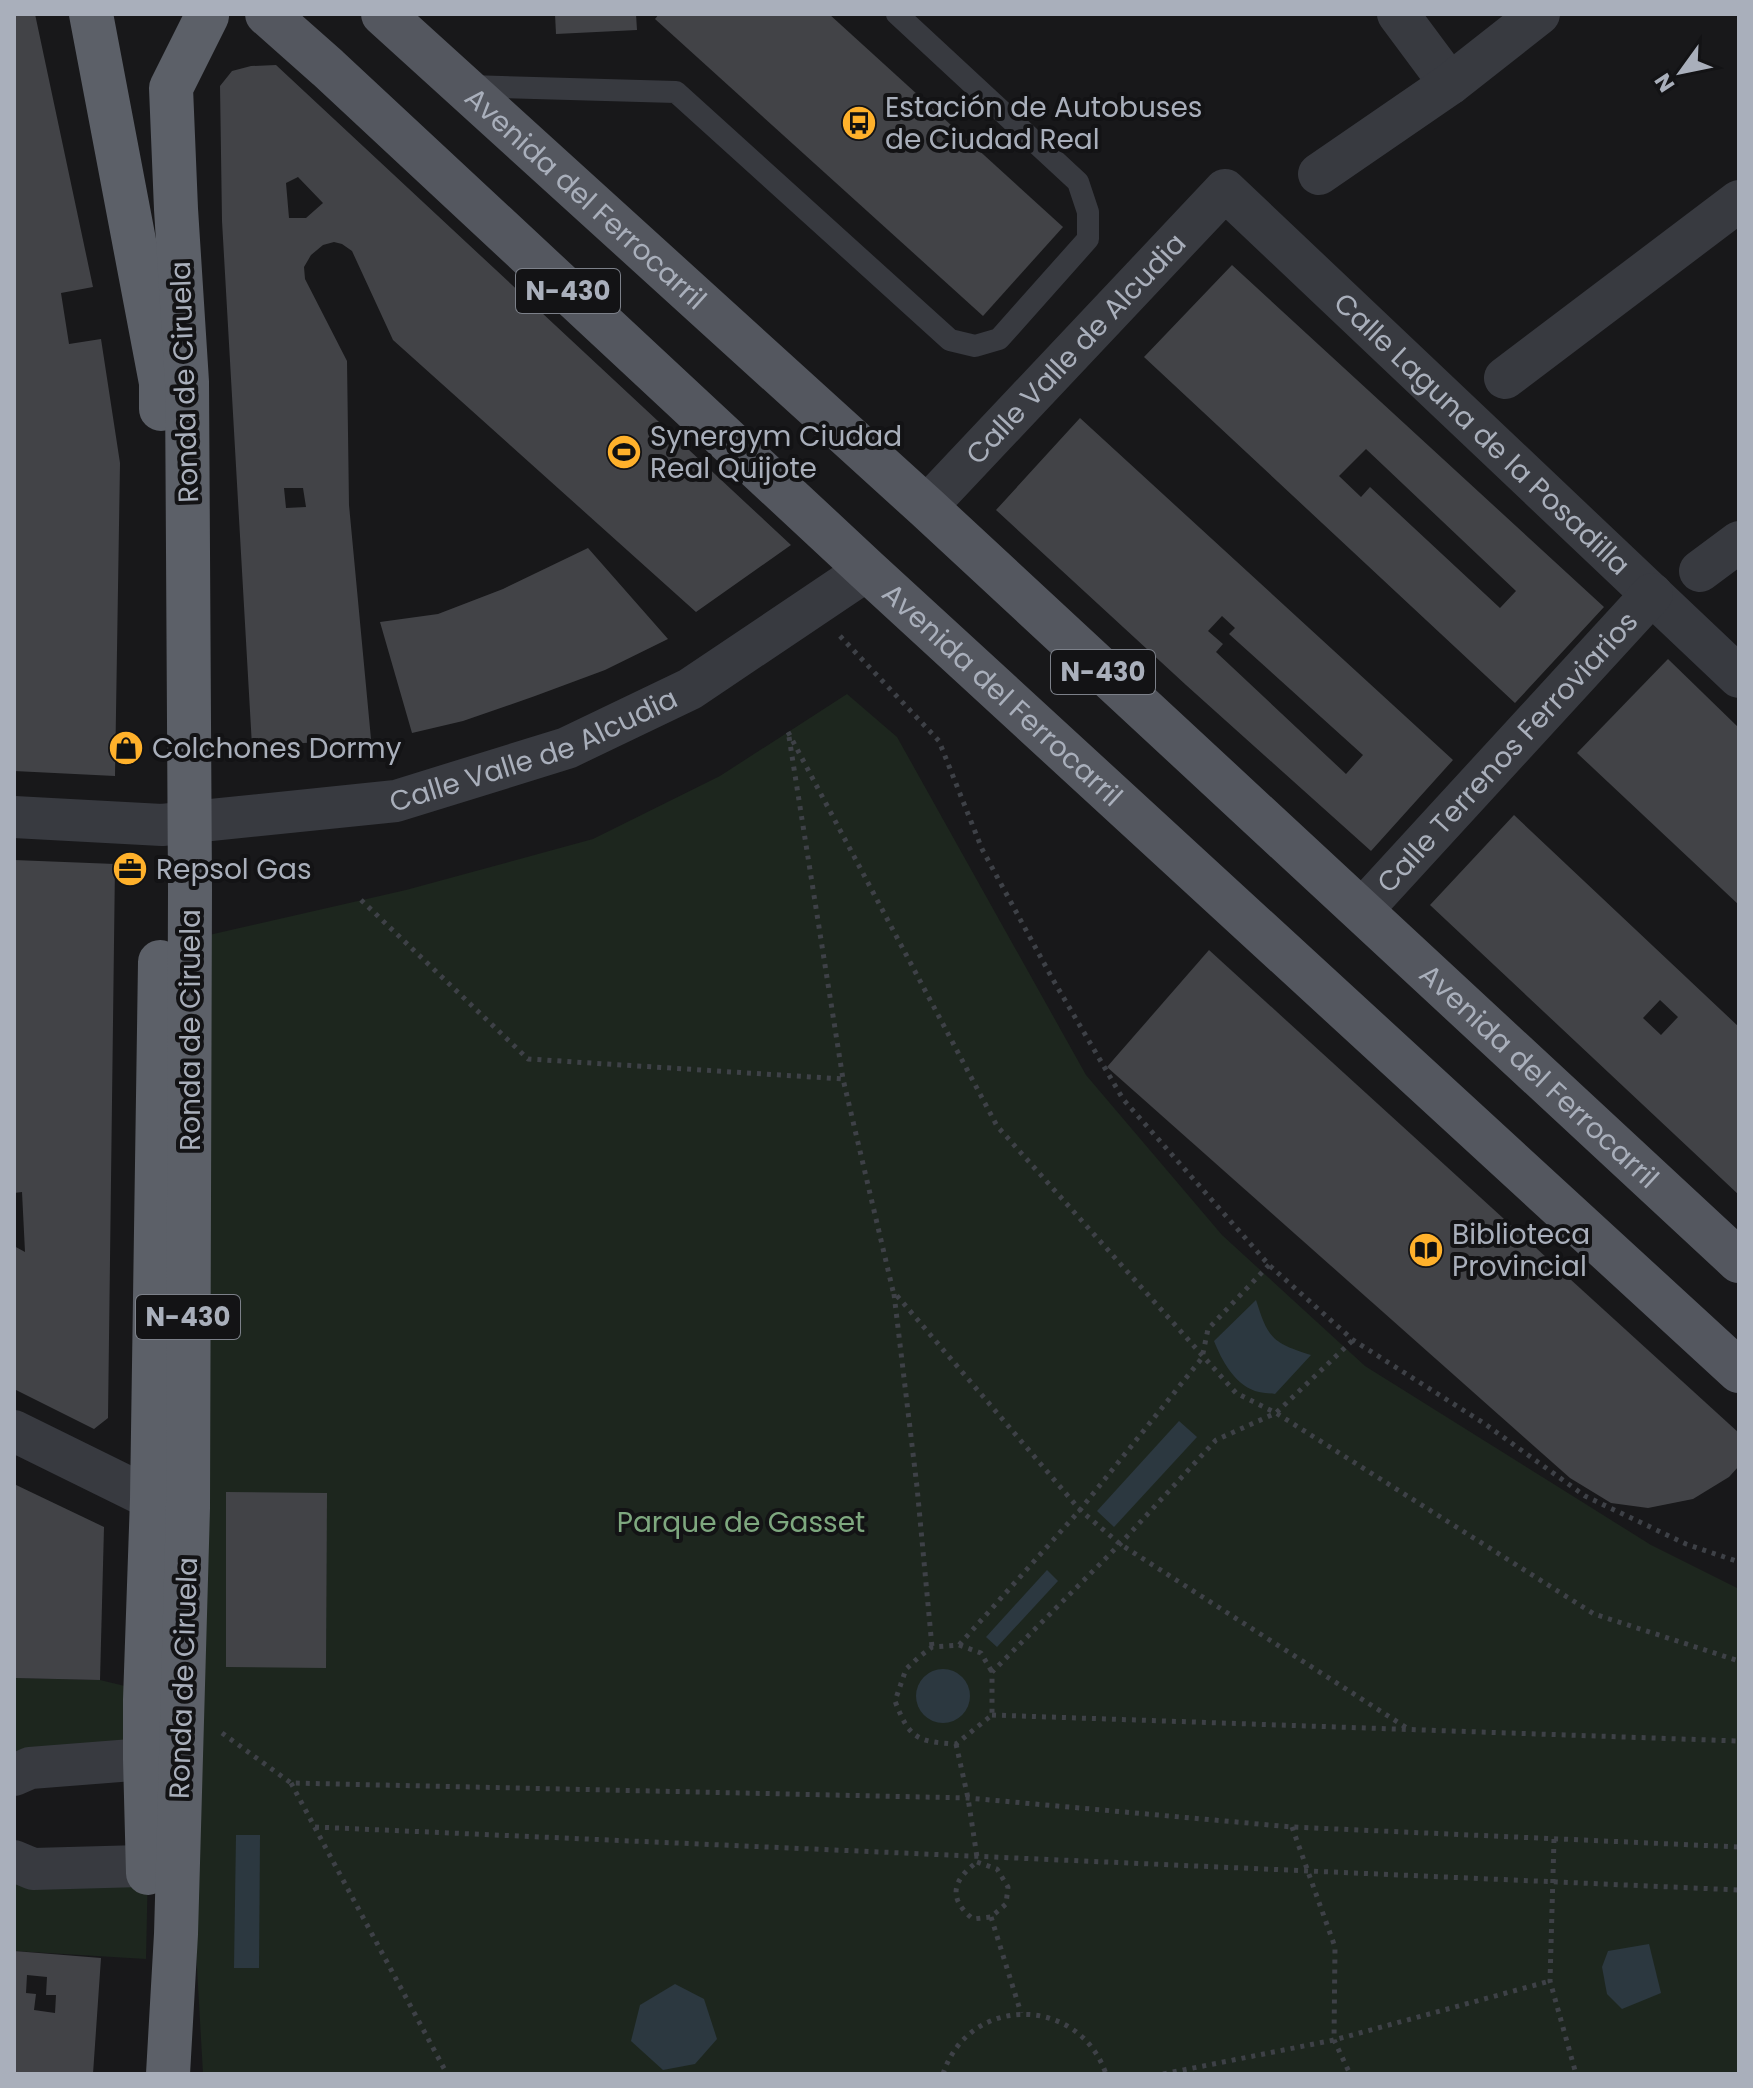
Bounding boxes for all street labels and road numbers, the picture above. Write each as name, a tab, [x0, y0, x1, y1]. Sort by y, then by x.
street label: Avenida del Ferrocarril	[456, 79, 715, 318]
street label: Calle Valle de Alcudia	[957, 224, 1195, 473]
street label: Ronda de Ciruela	[161, 260, 208, 504]
road number: N-430	[516, 269, 620, 313]
street label: Calle Laguna de la Posadilla	[1325, 284, 1639, 584]
street label: Avenida del Ferrocarril	[873, 574, 1131, 815]
street label: Calle Terrenos Ferroviarios	[1368, 603, 1647, 902]
road number: N-430	[1051, 650, 1155, 694]
street label: Calle Valle de Alcudia	[385, 679, 684, 822]
street label: Ronda de Ciruela	[171, 909, 210, 1151]
street label: Avenida del Ferrocarril	[1411, 955, 1667, 1197]
road number: N-430	[136, 1295, 240, 1339]
street label: Ronda de Ciruela	[160, 1556, 207, 1800]

